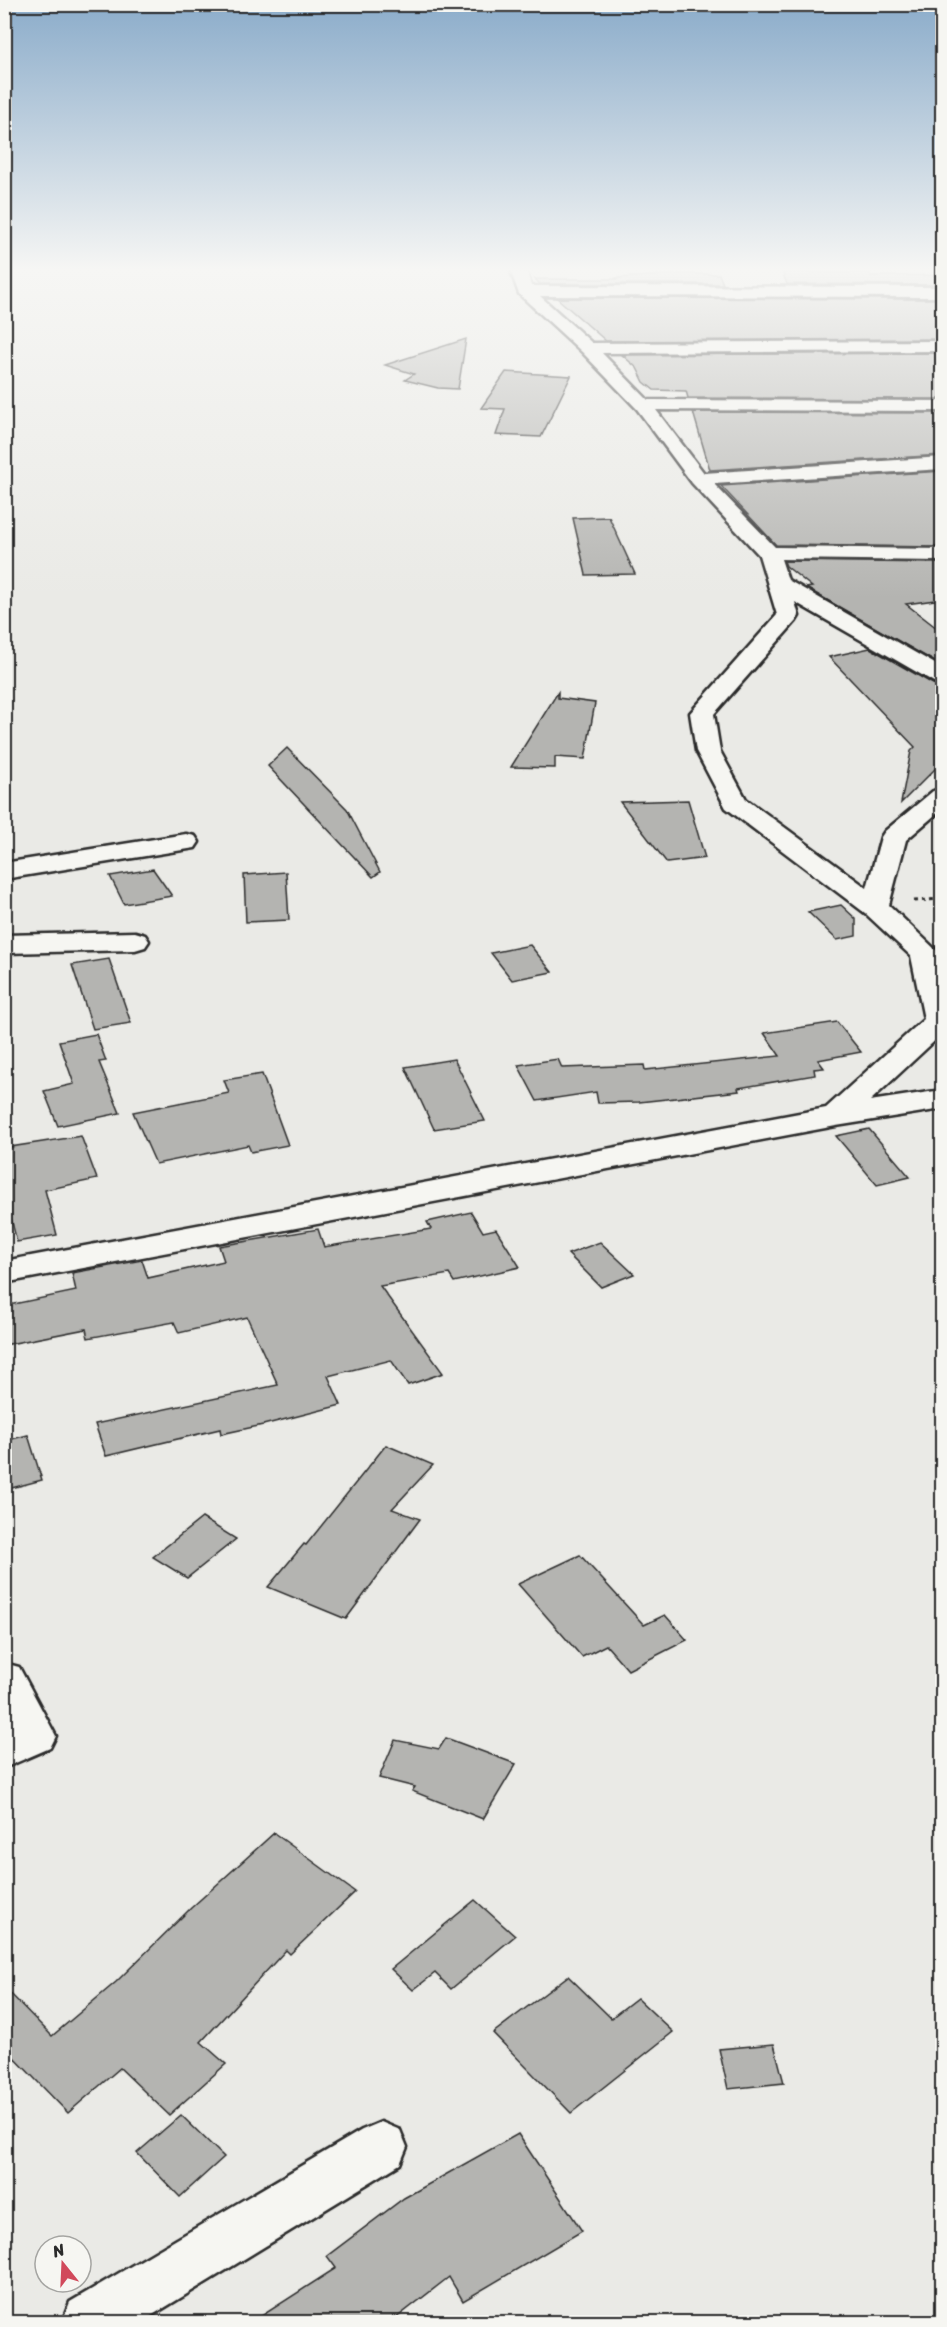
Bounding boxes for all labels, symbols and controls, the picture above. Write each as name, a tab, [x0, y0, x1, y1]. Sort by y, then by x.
north arrow	[33, 2234, 93, 2294]
text: N	[48, 2234, 69, 2266]

